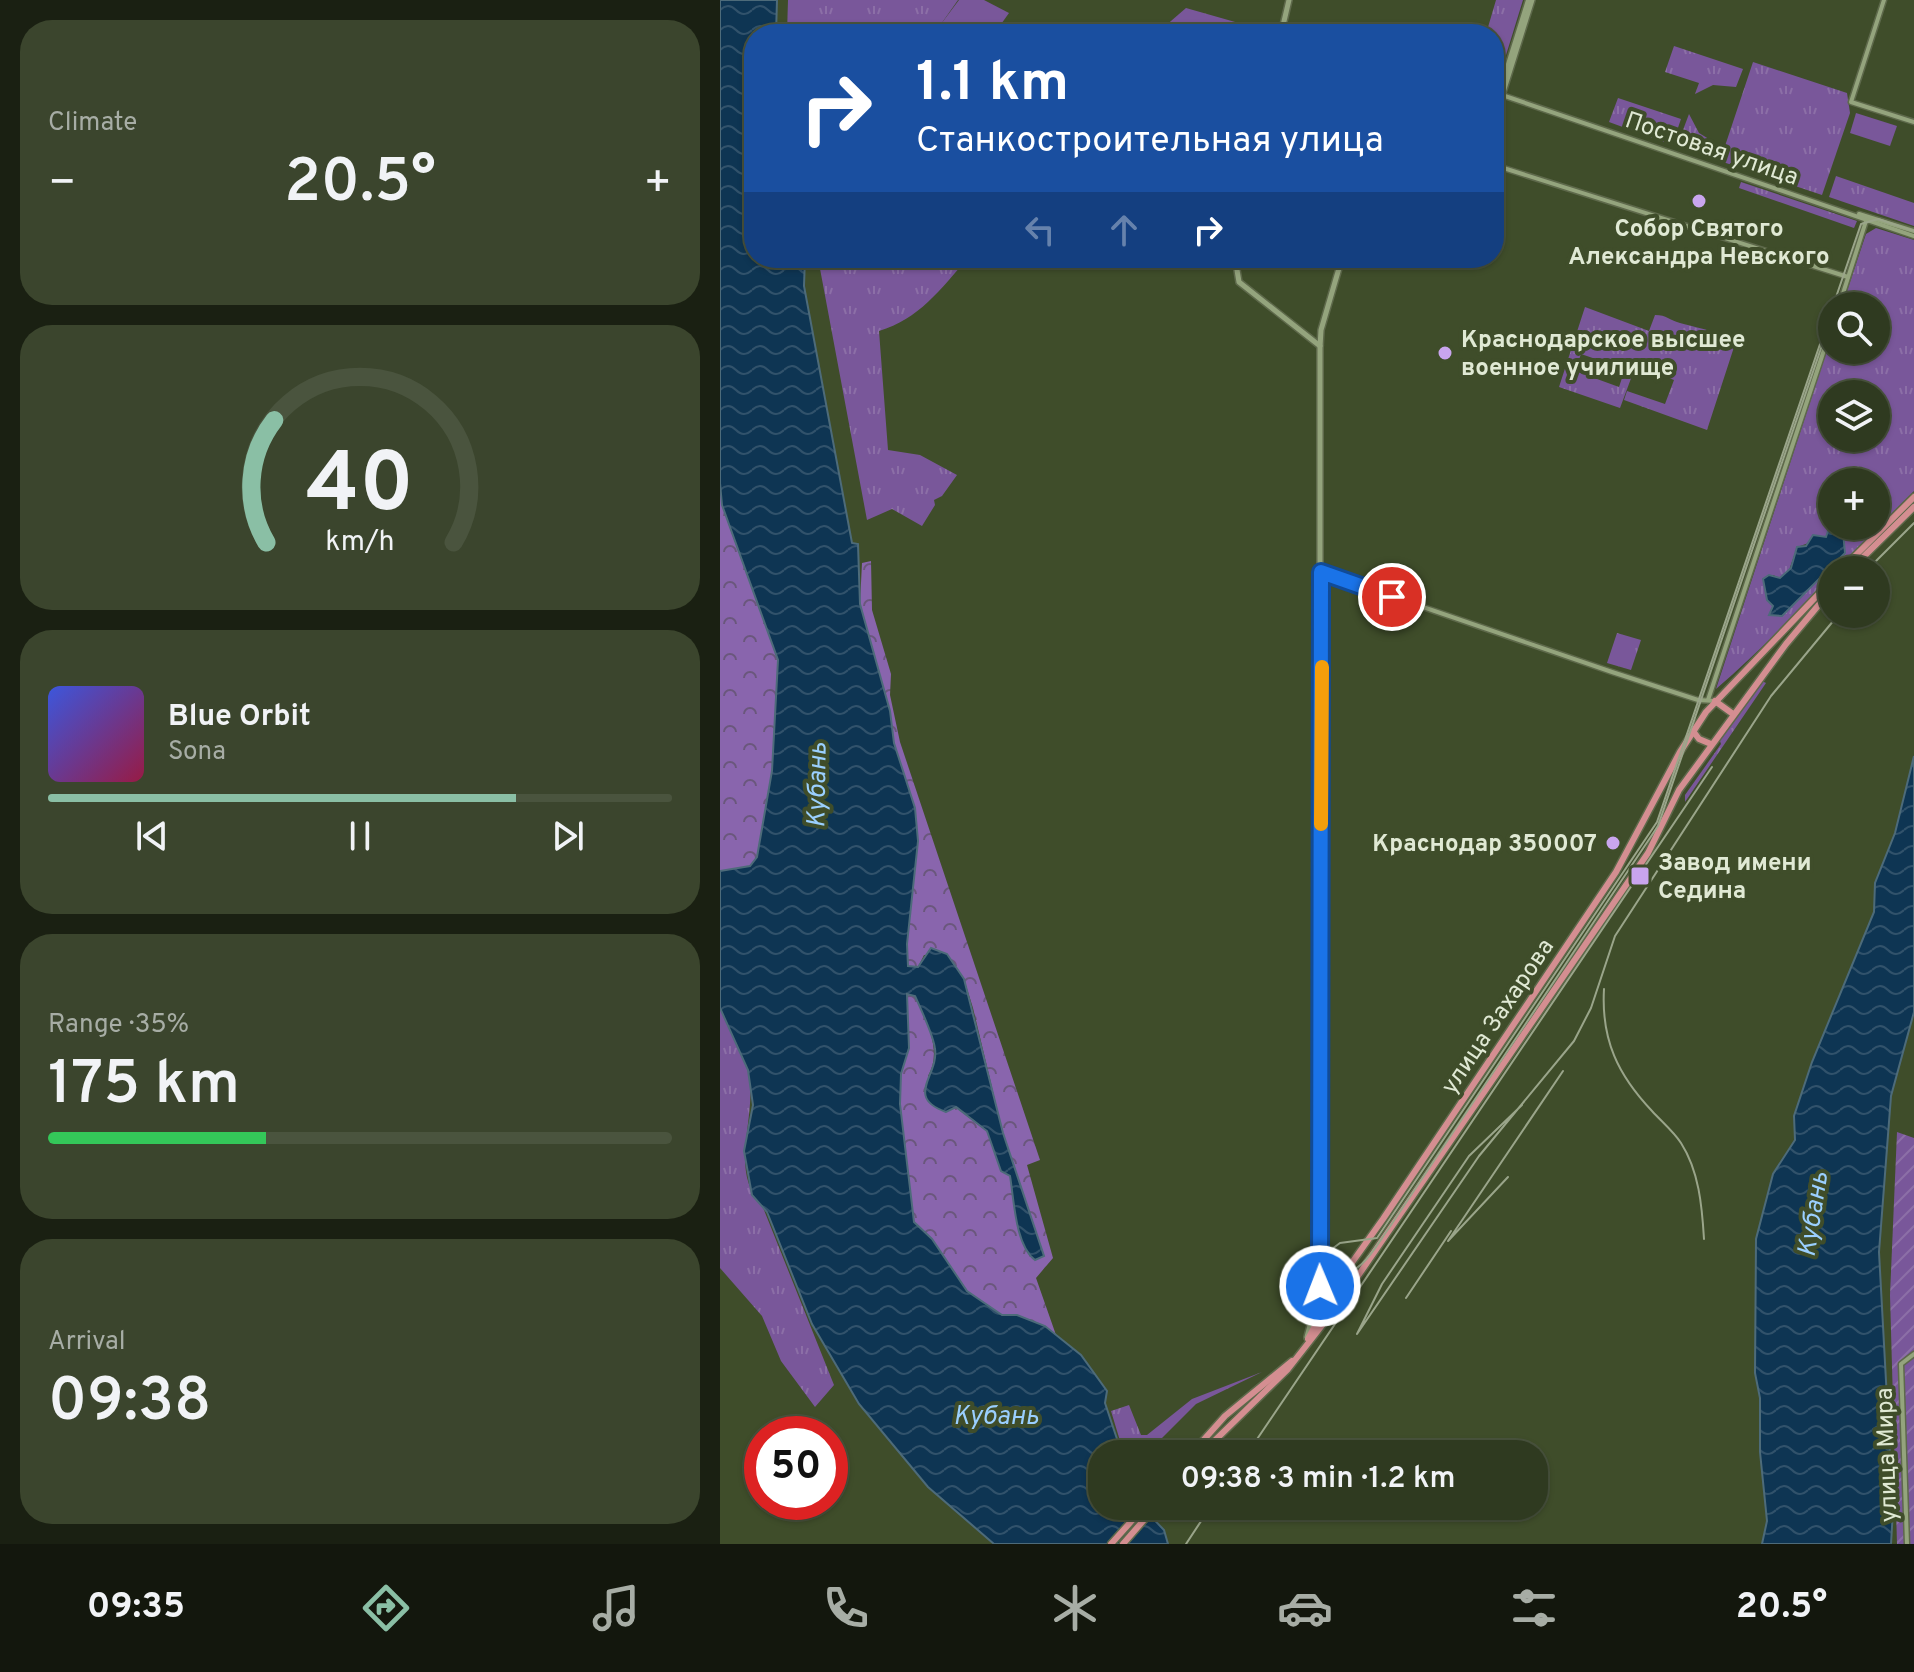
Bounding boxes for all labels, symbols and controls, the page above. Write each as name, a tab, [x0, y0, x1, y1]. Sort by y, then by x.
text: 1.1 km	[916, 50, 1069, 120]
icon: right	[784, 56, 888, 160]
street label: Постовая улица	[1621, 106, 1802, 194]
text: Climate	[48, 107, 137, 140]
text: Станкостроительная улица	[916, 119, 1384, 165]
text: 20.5°	[284, 147, 436, 223]
text: −	[48, 157, 76, 213]
text: +	[644, 157, 672, 213]
marker: Собор Святого Александра Невского	[1690, 192, 1708, 210]
icon: left	[1018, 208, 1062, 252]
icon: ahead	[1102, 208, 1146, 252]
icon: right	[1186, 208, 1230, 252]
place label: Собор Святого Александра Невского	[1568, 215, 1830, 273]
map controls	[1818, 292, 1890, 628]
button: search	[1818, 292, 1890, 364]
place label: Краснодарское высшее военное училище	[1461, 326, 1745, 384]
marker: Краснодарское высшее военное училище	[1436, 344, 1454, 362]
button: layers	[1818, 380, 1890, 452]
text: 40	[306, 436, 414, 541]
button: +	[1818, 468, 1890, 540]
text: km/h	[325, 525, 395, 561]
button: −	[1818, 556, 1890, 628]
pin	[1358, 563, 1426, 631]
icon: arrive	[1370, 575, 1414, 619]
text: Blue Orbit	[168, 699, 311, 736]
text: Sona	[168, 736, 226, 769]
water label: Кубань	[801, 742, 836, 828]
icon: previous	[130, 814, 174, 858]
icon: pause	[338, 814, 382, 858]
icon: next	[546, 814, 590, 858]
place label: Краснодар 350007	[1372, 830, 1597, 860]
marker: Краснодар 350007	[1604, 834, 1622, 852]
place label: Завод имени Седина	[1658, 849, 1811, 907]
marker: Завод имени Седина	[1629, 865, 1651, 887]
street label: улица Захарова	[1436, 934, 1562, 1101]
text: Range · 35%	[48, 1009, 189, 1042]
text: 175 km	[48, 1049, 240, 1125]
water label: Кубань	[1791, 1170, 1837, 1259]
position arrow	[1278, 1244, 1362, 1328]
text: Arrival	[48, 1326, 126, 1359]
text: 09:38	[48, 1366, 211, 1442]
street label: улица Мира	[1871, 1387, 1905, 1523]
water label: Кубань	[953, 1401, 1039, 1434]
speed limit sign: 50	[744, 1416, 848, 1520]
text: 09:38 · 3 min · 1.2 km	[1180, 1461, 1456, 1498]
icon: directions	[358, 1580, 414, 1636]
icon: music	[588, 1580, 644, 1636]
icon: phone	[818, 1580, 874, 1636]
icon: climate	[1047, 1580, 1103, 1636]
icon: car	[1277, 1580, 1333, 1636]
icon: filters	[1506, 1580, 1562, 1636]
text: 09:35	[87, 1585, 185, 1631]
text: 20.5°	[1736, 1585, 1827, 1631]

